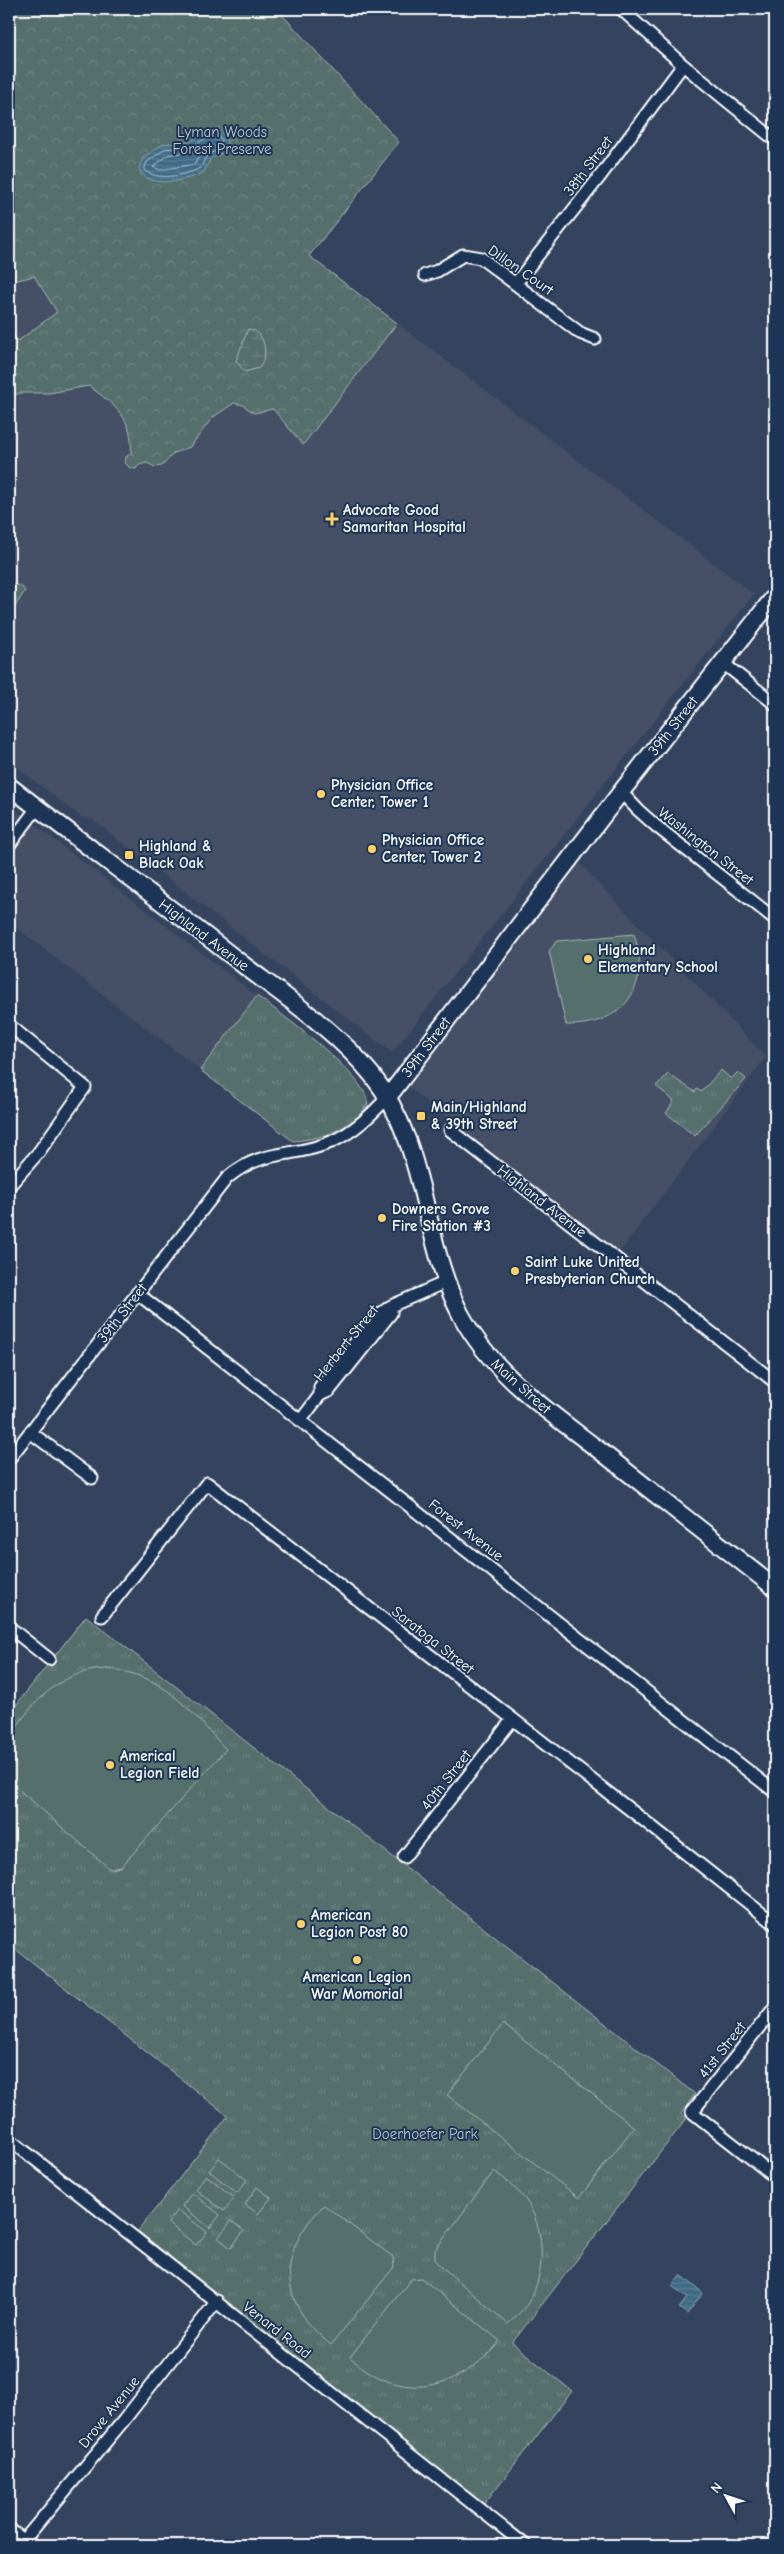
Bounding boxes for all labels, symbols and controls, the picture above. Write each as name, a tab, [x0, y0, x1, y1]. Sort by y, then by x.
park label: Lyman Woods Forest Preserve	[172, 123, 272, 158]
street label: 38th Street	[560, 132, 617, 199]
street label: Dillon Court	[485, 241, 558, 299]
place label: Advocate Good Samaritan Hospital	[343, 501, 466, 536]
marker: Advocate Good Samaritan Hospital	[325, 512, 339, 526]
street label: 39th Street	[644, 692, 702, 759]
place label: Physician Office Center, Tower 1	[331, 776, 433, 811]
marker: Physician Office Center, Tower 1	[315, 788, 327, 800]
street label: Washington Street	[655, 803, 758, 889]
place label: Physician Office Center, Tower 2	[382, 831, 484, 866]
place label: Highland & Black Oak	[139, 837, 211, 872]
marker: Physician Office Center, Tower 2	[366, 843, 378, 855]
marker: Highland & Black Oak	[123, 849, 135, 861]
street label: Highland Avenue	[155, 895, 253, 975]
place label: Highland Elementary School	[598, 941, 718, 976]
marker: Highland Elementary School	[582, 953, 594, 965]
street label: 39th Street	[398, 1013, 455, 1081]
place label: Main/Highland & 39th Street	[431, 1098, 527, 1133]
marker: Main/Highland & 39th Street	[415, 1110, 427, 1122]
street label: Highland Avenue	[494, 1161, 591, 1242]
place label: Downers Grove Fire Station #3	[392, 1200, 491, 1235]
marker: Downers Grove Fire Station #3	[376, 1212, 388, 1224]
place label: Saint Luke United Presbyterian Church	[525, 1253, 655, 1288]
marker: Saint Luke United Presbyterian Church	[509, 1265, 521, 1277]
street label: 39th Street	[93, 1279, 151, 1346]
street label: Herbert Street	[310, 1301, 383, 1385]
street label: Main Street	[487, 1354, 555, 1418]
street label: Forest Avenue	[425, 1495, 507, 1565]
street label: Saratoga Street	[388, 1602, 478, 1678]
street label: 40th Street	[417, 1746, 475, 1814]
place label: Americal Legion Field	[120, 1747, 199, 1782]
marker: Americal Legion Field	[104, 1759, 116, 1771]
place label: American Legion Post 80	[311, 1906, 408, 1941]
marker: American Legion Post 80	[295, 1918, 307, 1930]
marker: American Legion War Momorial	[351, 1954, 363, 1966]
place label: American Legion War Momorial	[303, 1968, 411, 2003]
street label: 41st Street	[694, 2018, 750, 2082]
park label: Doerhoefer Park	[372, 2125, 478, 2143]
street label: Venard Road	[239, 2298, 315, 2362]
street label: Drove Avenue	[75, 2372, 144, 2452]
north arrow	[702, 2472, 752, 2522]
text: N	[707, 2479, 726, 2497]

